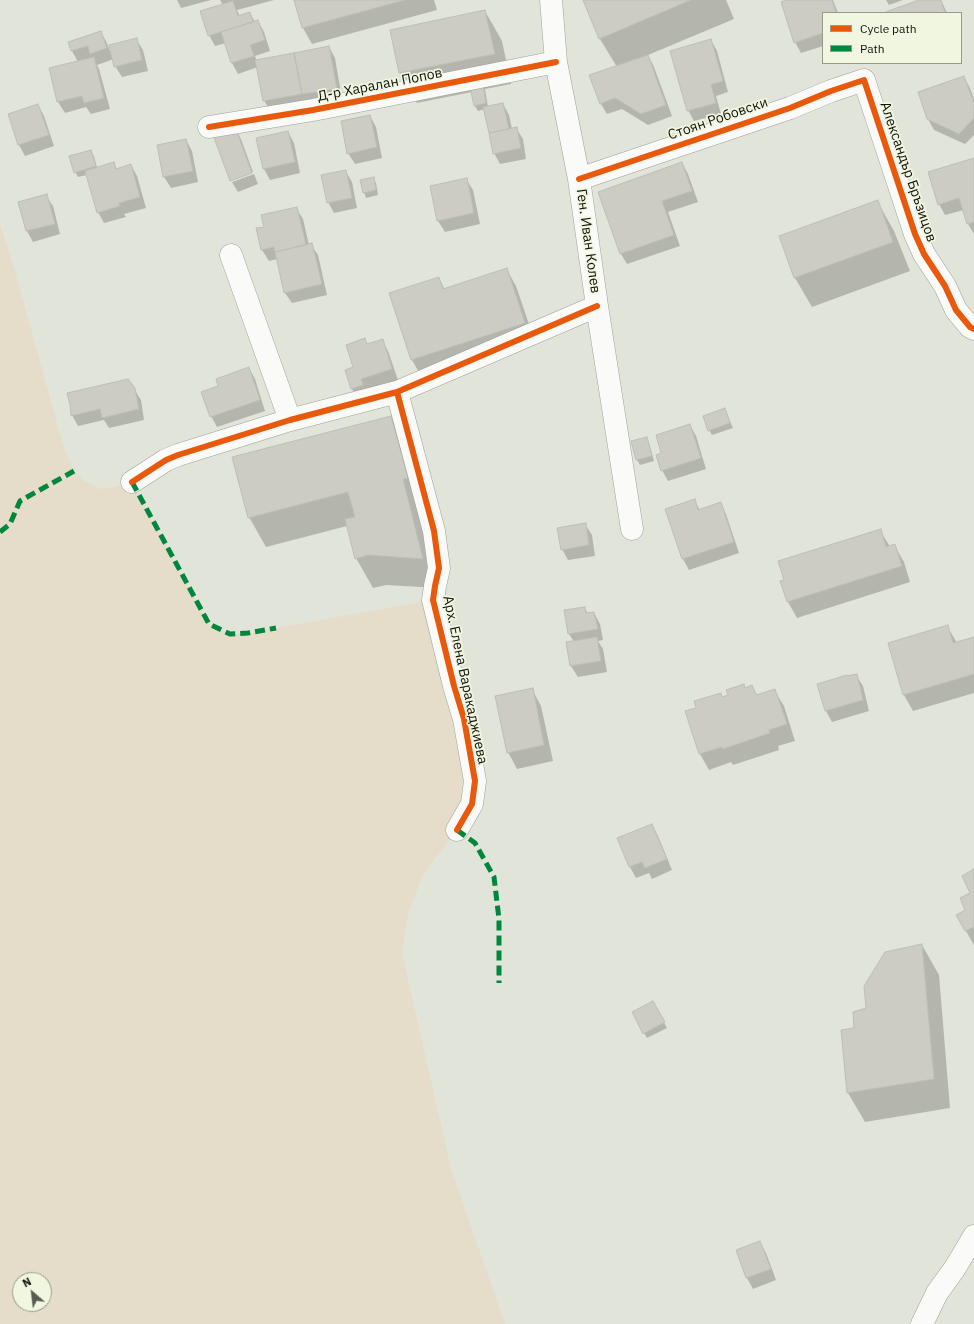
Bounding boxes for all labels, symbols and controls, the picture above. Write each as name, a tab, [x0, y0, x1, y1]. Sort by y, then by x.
legend	[822, 12, 962, 64]
text: Cycle path	[860, 21, 917, 36]
text: Path	[860, 41, 885, 56]
street label: Д-р Харалан Попов	[316, 65, 444, 105]
street label: Стоян Робовски	[666, 94, 770, 144]
street label: Александър Бръзицов	[876, 100, 940, 244]
street label: Ген. Иван Колев	[572, 188, 604, 294]
street label: Арх. Елена Варакаджиева	[439, 594, 491, 766]
north arrow	[12, 1272, 52, 1312]
text: N	[20, 1274, 34, 1290]

